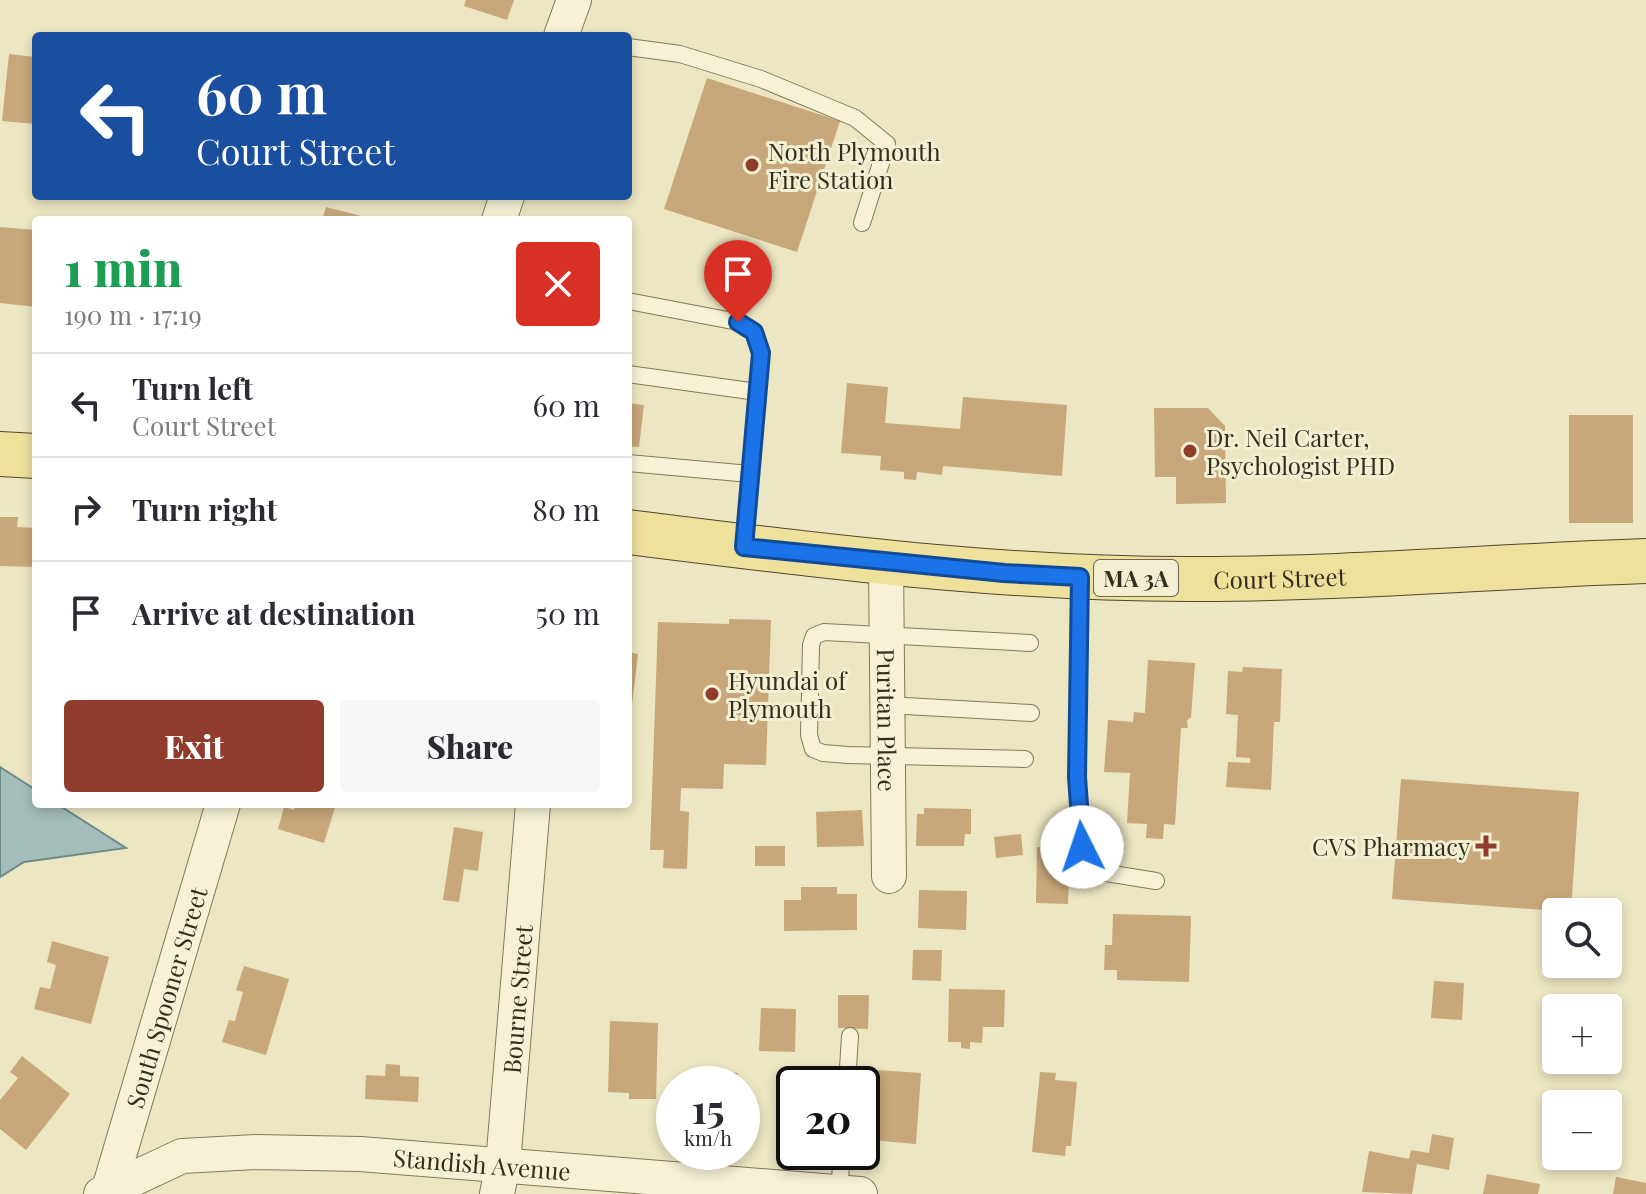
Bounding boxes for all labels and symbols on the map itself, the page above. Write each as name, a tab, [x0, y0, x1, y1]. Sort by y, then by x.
place label: North Plymouth Fire Station	[768, 135, 941, 195]
marker: North Plymouth Fire Station	[743, 156, 761, 174]
pin	[704, 240, 772, 322]
place label: Dr. Neil Carter, Psychologist PHD	[1206, 421, 1395, 481]
marker: Dr. Neil Carter, Psychologist PHD	[1181, 442, 1199, 460]
road number: MA 3A	[1094, 560, 1178, 596]
street label: Court Street	[1213, 560, 1347, 595]
street label: Puritan Place	[871, 648, 904, 792]
place label: Hyundai of Plymouth	[728, 664, 848, 724]
marker: Hyundai of Plymouth	[703, 685, 721, 703]
position arrow	[1040, 805, 1124, 889]
place label: CVS Pharmacy	[1312, 830, 1470, 862]
marker: CVS Pharmacy	[1477, 837, 1495, 855]
street label: South Spooner Street	[118, 882, 214, 1112]
street label: Bourne Street	[495, 923, 539, 1075]
speed limit sign: 20	[776, 1066, 880, 1170]
street label: Standish Avenue	[392, 1141, 572, 1187]

